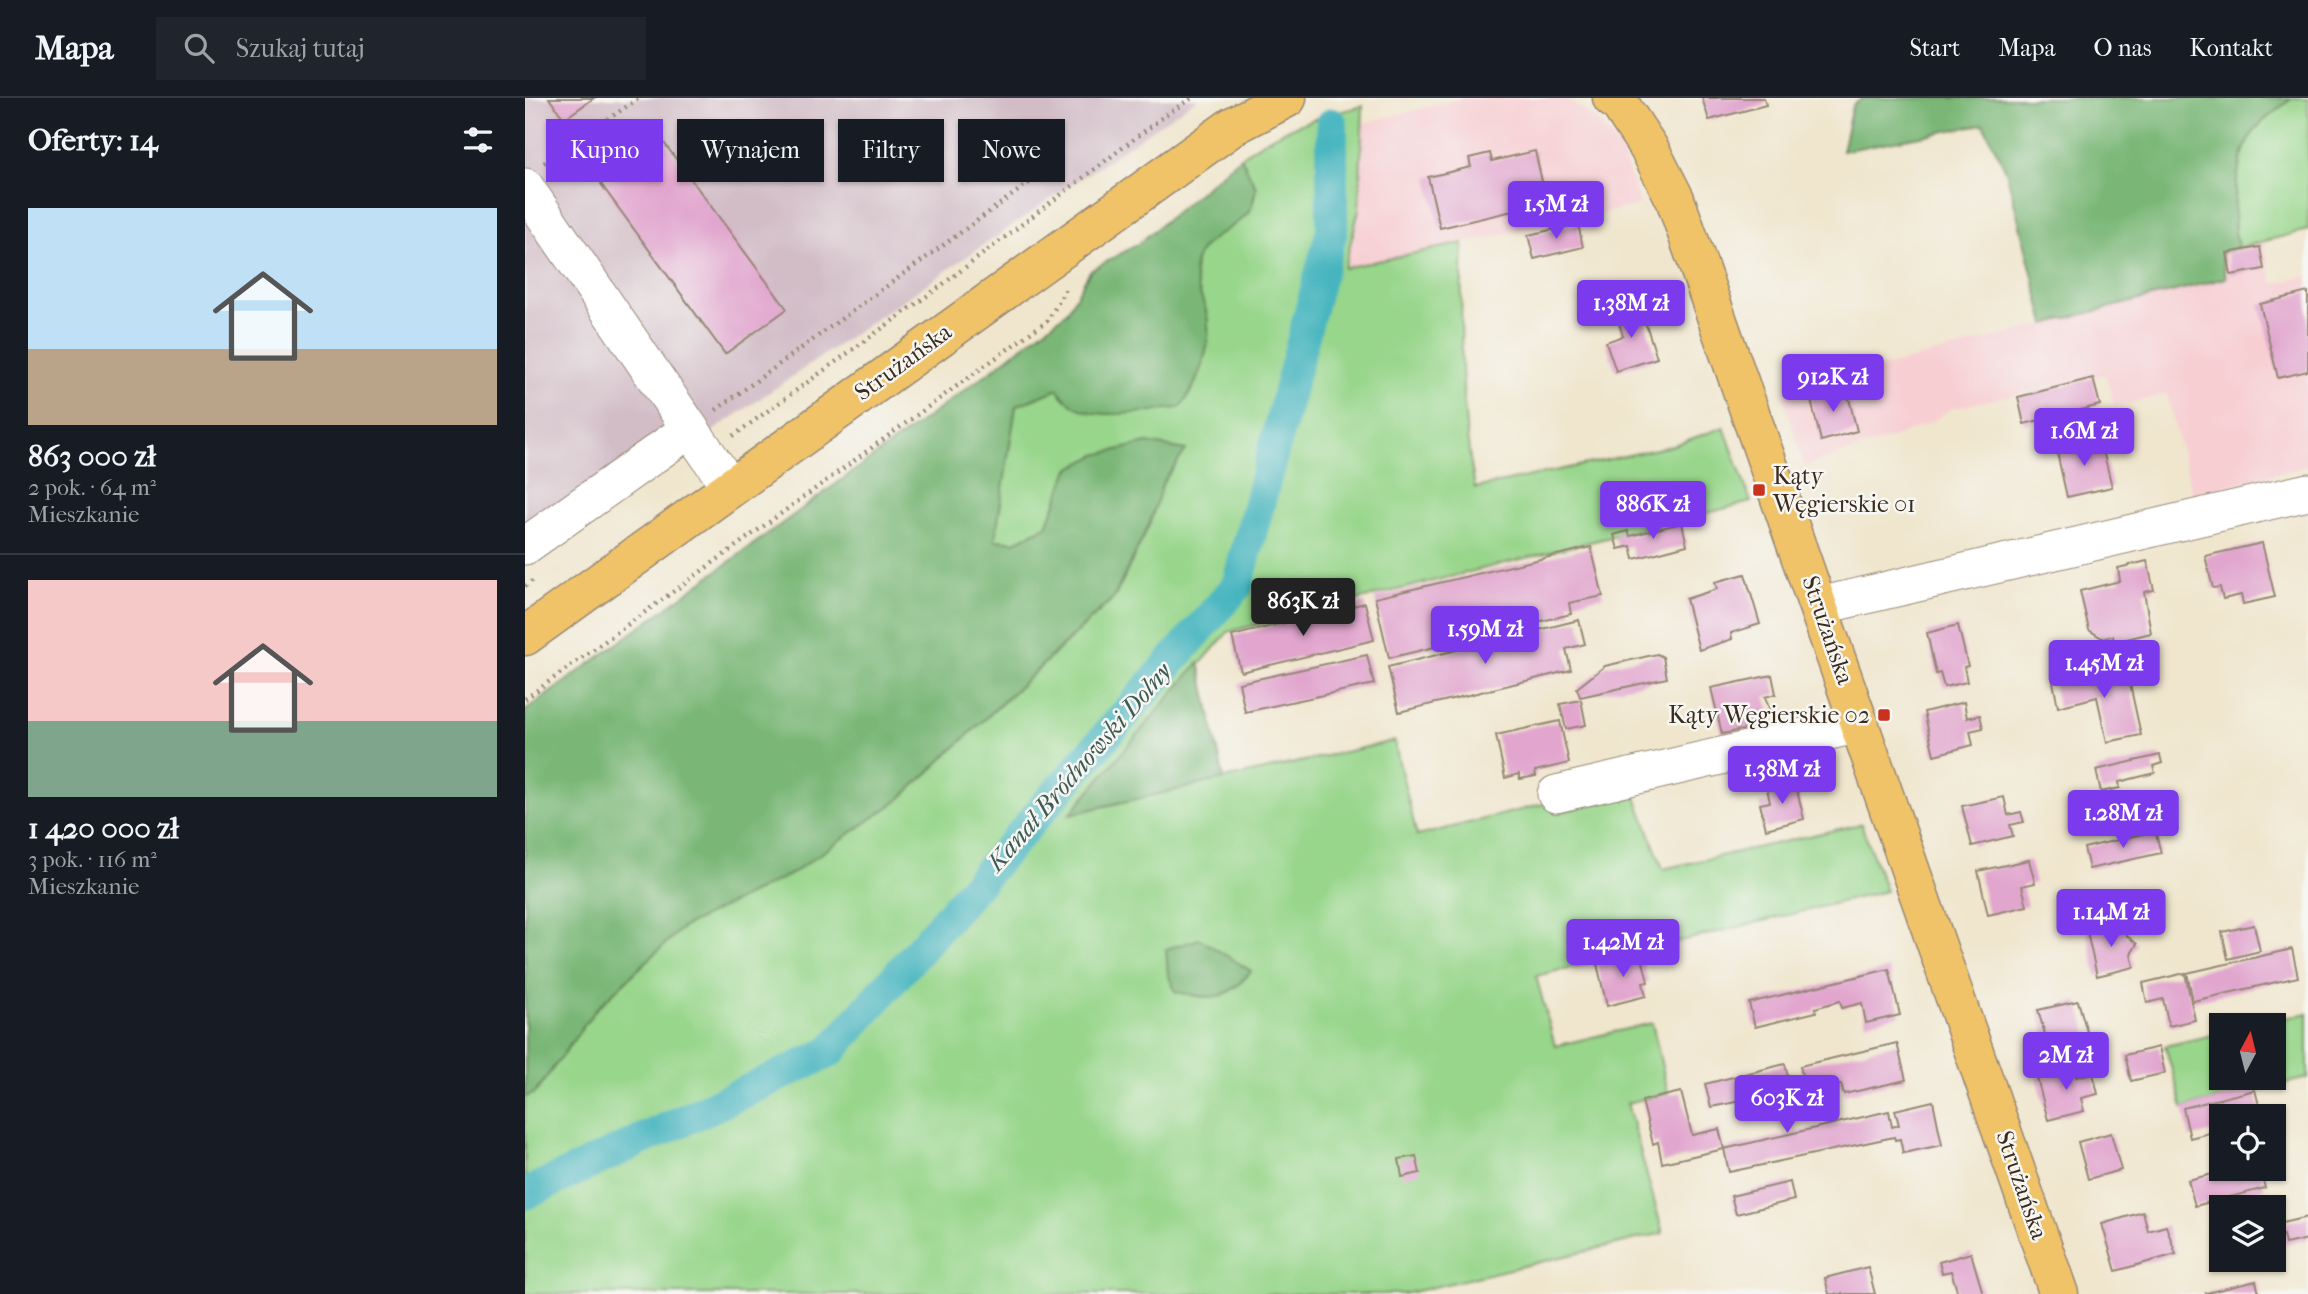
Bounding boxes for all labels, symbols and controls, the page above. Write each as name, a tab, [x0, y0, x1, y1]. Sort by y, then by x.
search box	[156, 17, 646, 80]
text: Mapa	[35, 29, 114, 68]
icon: search	[180, 29, 218, 67]
text: Szukaj tutaj	[236, 33, 365, 64]
text: Start	[1909, 34, 1960, 62]
text: Mapa	[1998, 34, 2056, 62]
text: O nas	[2094, 34, 2152, 62]
text: Kontakt	[2190, 34, 2273, 62]
chip: Kupno	[546, 119, 663, 182]
chip: Wynajem	[677, 119, 824, 182]
chip: Filtry	[838, 119, 944, 182]
chip: Nowe	[958, 119, 1065, 182]
icon: filters	[459, 121, 497, 159]
text: Oferty: 14	[28, 123, 158, 158]
pin: 1.5M zł	[1491, 181, 1621, 241]
text: 1.5M zł	[1524, 190, 1588, 217]
icon: home	[200, 253, 326, 379]
pin: 1.38M zł	[1559, 280, 1703, 340]
text: 1.38M zł	[1593, 289, 1669, 316]
street label: Strużańska	[849, 317, 958, 406]
pin: 912K zł	[1768, 354, 1898, 414]
text: 912K zł	[1798, 363, 1868, 390]
pin: 1.6M zł	[2019, 408, 2149, 468]
text: 1.6M zł	[2050, 417, 2118, 444]
text: 863 000 zł	[28, 439, 156, 474]
place label: Kąty Węgierskie 01	[1772, 462, 1916, 519]
text: 2 pok. · 64 m²	[28, 474, 156, 501]
pin: 886K zł	[1588, 482, 1718, 541]
marker: Kąty Węgierskie 01	[1751, 482, 1767, 498]
text: 886K zł	[1616, 490, 1690, 517]
text: Mieszkanie	[28, 501, 140, 528]
street label: Strużańska	[1796, 572, 1860, 689]
pin: 863K zł	[1238, 578, 1368, 638]
text: 863K zł	[1267, 587, 1339, 614]
pin: 1.59M zł	[1413, 606, 1557, 666]
text: 1.59M zł	[1447, 615, 1523, 642]
icon: home	[200, 625, 326, 751]
pin: 1.45M zł	[2032, 640, 2176, 700]
text: 1.45M zł	[2065, 649, 2143, 676]
water label: Kanał Bródnowski Dolny	[979, 655, 1179, 879]
place label: Kąty Węgierskie 02	[1668, 701, 1870, 730]
marker: Kąty Węgierskie 02	[1876, 707, 1892, 723]
pin: 1.38M zł	[1710, 746, 1854, 806]
text: 1.38M zł	[1744, 755, 1820, 782]
pin: 1.28M zł	[2051, 790, 2195, 850]
text: 1.28M zł	[2084, 799, 2162, 826]
text: 1 420 000 zł	[28, 811, 179, 846]
text: 3 pok. · 116 m²	[28, 846, 157, 873]
text: Mieszkanie	[28, 873, 140, 900]
pin: 1.14M zł	[2039, 890, 2183, 949]
text: 1.14M zł	[2073, 898, 2149, 925]
pin: 1.42M zł	[1551, 920, 1695, 979]
text: 1.42M zł	[1582, 928, 1664, 955]
north arrow	[2209, 1013, 2285, 1090]
map controls	[2209, 1013, 2286, 1272]
pin: 2M zł	[2017, 1032, 2115, 1092]
text: 2M zł	[2039, 1041, 2093, 1068]
pin: 603K zł	[1722, 1076, 1852, 1135]
text: 603K zł	[1751, 1084, 1823, 1111]
button: locate	[2209, 1104, 2286, 1181]
street label: Strużańska	[1990, 1127, 2054, 1244]
button: layers	[2209, 1195, 2286, 1272]

